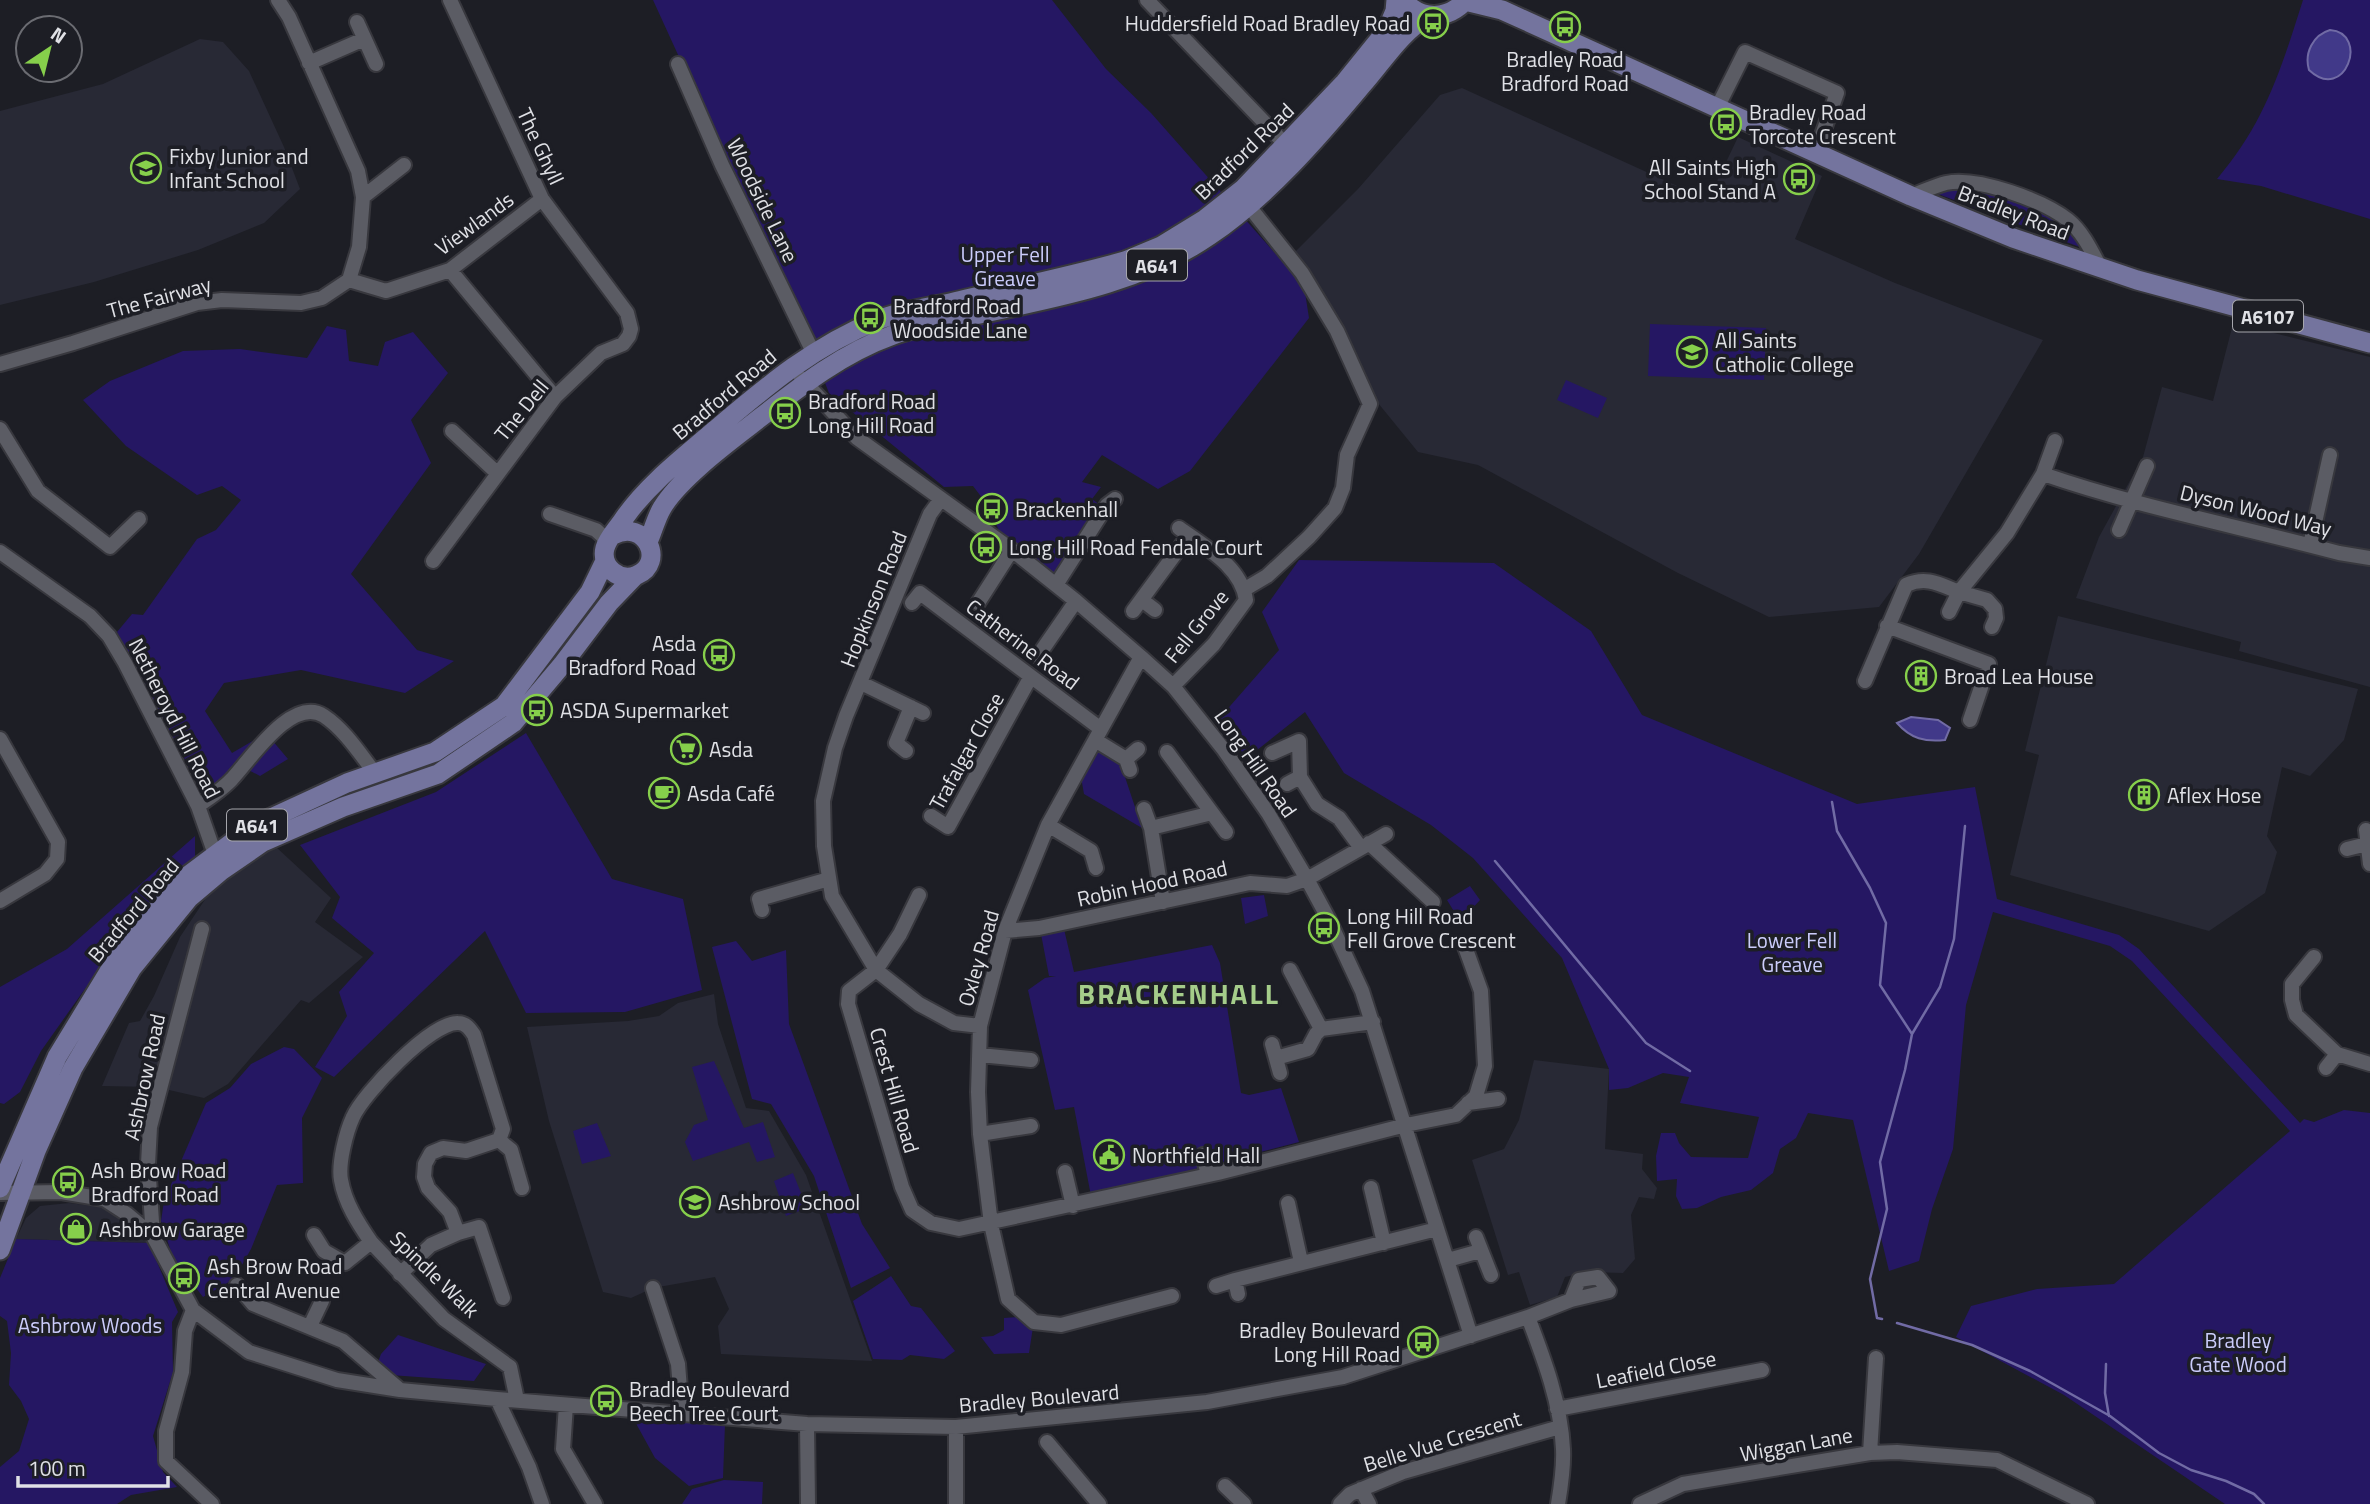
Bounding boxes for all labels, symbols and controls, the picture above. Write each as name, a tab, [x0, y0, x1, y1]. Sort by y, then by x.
bus stop icon: Huddersfield Road Bradley Road	[1416, 6, 1450, 40]
place label: Huddersfield Road Bradley Road	[1125, 7, 1410, 39]
bus stop icon: Bradley Road Bradford Road	[1548, 10, 1582, 44]
north arrow	[14, 14, 84, 84]
text: N	[45, 19, 73, 50]
place label: Bradley Road Bradford Road	[1501, 43, 1629, 99]
street label: Bradford Road	[1187, 95, 1301, 207]
place label: Bradley Road Torcote Crescent	[1749, 96, 1897, 152]
street label: The Ghyll	[509, 102, 573, 190]
bus stop icon: Bradley Road Torcote Crescent	[1709, 107, 1743, 141]
street label: Woodside Lane	[719, 132, 807, 268]
place label: Fixby Junior and Infant School	[169, 140, 309, 196]
school or university icon: Fixby Junior and Infant School	[129, 151, 163, 185]
place label: All Saints High School Stand A	[1644, 151, 1776, 207]
bus stop icon: All Saints High School Stand A	[1782, 162, 1816, 196]
street label: Bradley Road	[1953, 176, 2075, 248]
street label: Viewlands	[428, 183, 520, 263]
park label: Upper Fell Greave	[960, 238, 1050, 294]
road number: A641	[1127, 249, 1187, 280]
street label: The Fairway	[103, 268, 215, 326]
place label: Bradford Road Woodside Lane	[893, 290, 1028, 346]
road number: A6107	[2233, 300, 2303, 332]
bus stop icon: Bradford Road Woodside Lane	[853, 301, 887, 335]
place label: All Saints Catholic College	[1715, 324, 1854, 380]
school or university icon: All Saints Catholic College	[1675, 335, 1709, 369]
street label: Bradford Road	[665, 341, 783, 447]
street label: The Dell	[486, 372, 556, 448]
place label: Bradford Road Long Hill Road	[808, 385, 936, 441]
bus stop icon: Bradford Road Long Hill Road	[768, 396, 802, 430]
street label: Dyson Wood Way	[2177, 476, 2335, 544]
bus stop icon: Brackenhall	[975, 492, 1009, 526]
place label: Brackenhall	[1015, 493, 1118, 525]
street label: Hopkinson Road	[831, 526, 915, 672]
bus stop icon: Long Hill Road Fendale Court	[969, 530, 1003, 564]
place label: Long Hill Road Fendale Court	[1009, 531, 1263, 563]
street label: Fell Grove	[1156, 582, 1236, 670]
street label: Catherine Road	[959, 591, 1087, 697]
place label: Asda Bradford Road	[568, 627, 696, 683]
street label: Netheroyd Hill Road	[121, 632, 229, 804]
bus stop icon: Asda Bradford Road	[702, 638, 736, 672]
building icon: Broad Lea House	[1904, 659, 1938, 693]
place label: Broad Lea House	[1944, 660, 2094, 692]
street label: Trafalgar Close	[920, 686, 1012, 816]
bus stop icon: ASDA Supermarket	[520, 693, 554, 727]
place label: ASDA Supermarket	[560, 694, 729, 726]
street label: Long Hill Road	[1207, 702, 1305, 824]
supermarket icon: Asda	[669, 732, 703, 766]
place label: Asda	[709, 733, 753, 765]
cafe icon: Asda Café	[647, 776, 681, 810]
place label: Asda Café	[687, 777, 775, 809]
building icon: Aflex Hose	[2127, 778, 2161, 812]
place label: Aflex Hose	[2167, 779, 2261, 811]
road number: A641	[227, 810, 287, 840]
street label: Bradford Road	[80, 851, 186, 969]
street label: Robin Hood Road	[1074, 851, 1230, 915]
place label: Long Hill Road Fell Grove Crescent	[1347, 900, 1516, 956]
street label: Oxley Road	[949, 906, 1007, 1010]
bus stop icon: Long Hill Road Fell Grove Crescent	[1307, 911, 1341, 945]
park label: Lower Fell Greave	[1747, 924, 1837, 980]
district label: BRACKENHALL	[1078, 972, 1280, 1015]
street label: Ashbrow Road	[115, 1011, 173, 1143]
street label: Crest Hill Road	[862, 1023, 928, 1157]
public building icon: Northfield Hall	[1092, 1138, 1126, 1172]
place label: Northfield Hall	[1132, 1139, 1260, 1171]
place label: Ash Brow Road Bradford Road	[91, 1154, 226, 1210]
bus stop icon: Ash Brow Road Bradford Road	[51, 1165, 85, 1199]
school or university icon: Ashbrow School	[678, 1185, 712, 1219]
place label: Ashbrow School	[718, 1186, 860, 1218]
shop icon: Ashbrow Garage	[59, 1212, 93, 1246]
place label: Ashbrow Garage	[99, 1213, 245, 1245]
street label: Spindle Walk	[383, 1223, 487, 1325]
place label: Ash Brow Road Central Avenue	[207, 1250, 342, 1306]
bus stop icon: Ash Brow Road Central Avenue	[167, 1261, 201, 1295]
park label: Ashbrow Woods	[18, 1309, 162, 1341]
place label: Bradley Boulevard Long Hill Road	[1239, 1314, 1400, 1370]
park label: Bradley Gate Wood	[2189, 1324, 2287, 1380]
bus stop icon: Bradley Boulevard Long Hill Road	[1406, 1325, 1440, 1359]
street label: Leafield Close	[1593, 1342, 1719, 1396]
place label: Bradley Boulevard Beech Tree Court	[629, 1373, 790, 1429]
street label: Bradley Boulevard	[957, 1375, 1121, 1421]
bus stop icon: Bradley Boulevard Beech Tree Court	[589, 1384, 623, 1418]
street label: Belle Vue Crescent	[1359, 1402, 1525, 1480]
street label: Wiggan Lane	[1737, 1418, 1855, 1470]
scale bar	[18, 1444, 168, 1488]
text: 100 m	[28, 1452, 85, 1484]

